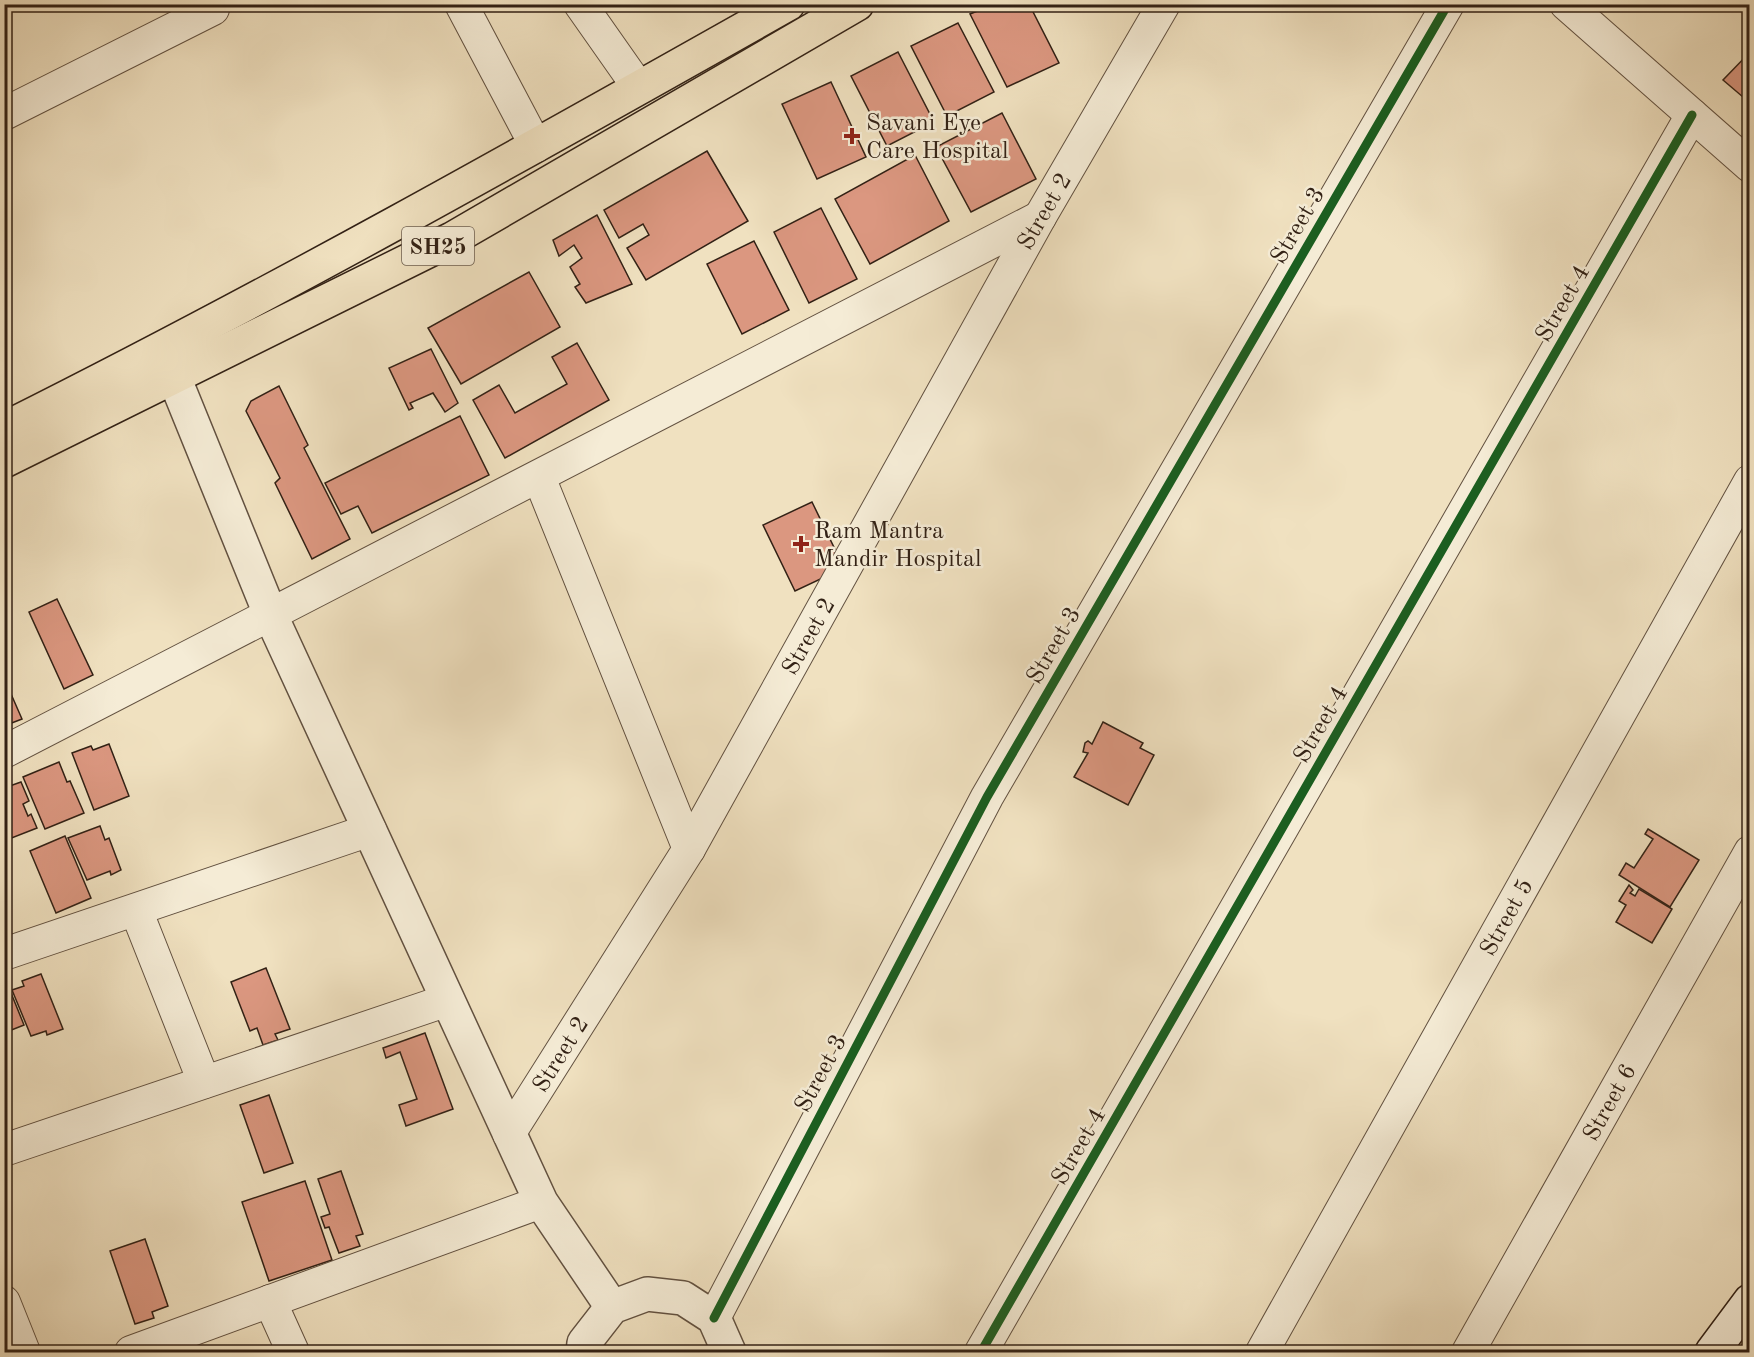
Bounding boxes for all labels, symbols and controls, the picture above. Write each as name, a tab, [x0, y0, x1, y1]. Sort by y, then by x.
place label: Savani Eye Care Hospital	[866, 112, 1008, 164]
marker: Savani Eye Care Hospital	[843, 127, 861, 145]
street label: Street 2	[1014, 170, 1077, 254]
street label: Street 3	[1267, 184, 1330, 268]
road number: SH25	[402, 227, 474, 265]
street label: Street 4	[1532, 262, 1595, 346]
place label: Ram Mantra Mandir Hospital	[814, 520, 981, 572]
marker: Ram Mantra Mandir Hospital	[792, 535, 810, 553]
street label: Street 2	[779, 594, 841, 680]
street label: Street 3	[1023, 604, 1086, 688]
street label: Street 4	[1290, 683, 1353, 767]
street label: Street 5	[1477, 875, 1539, 961]
street label: Street 2	[529, 1013, 594, 1097]
street label: Street 3	[791, 1031, 852, 1117]
street label: Street 6	[1580, 1060, 1642, 1146]
street label: Street 4	[1048, 1105, 1111, 1189]

